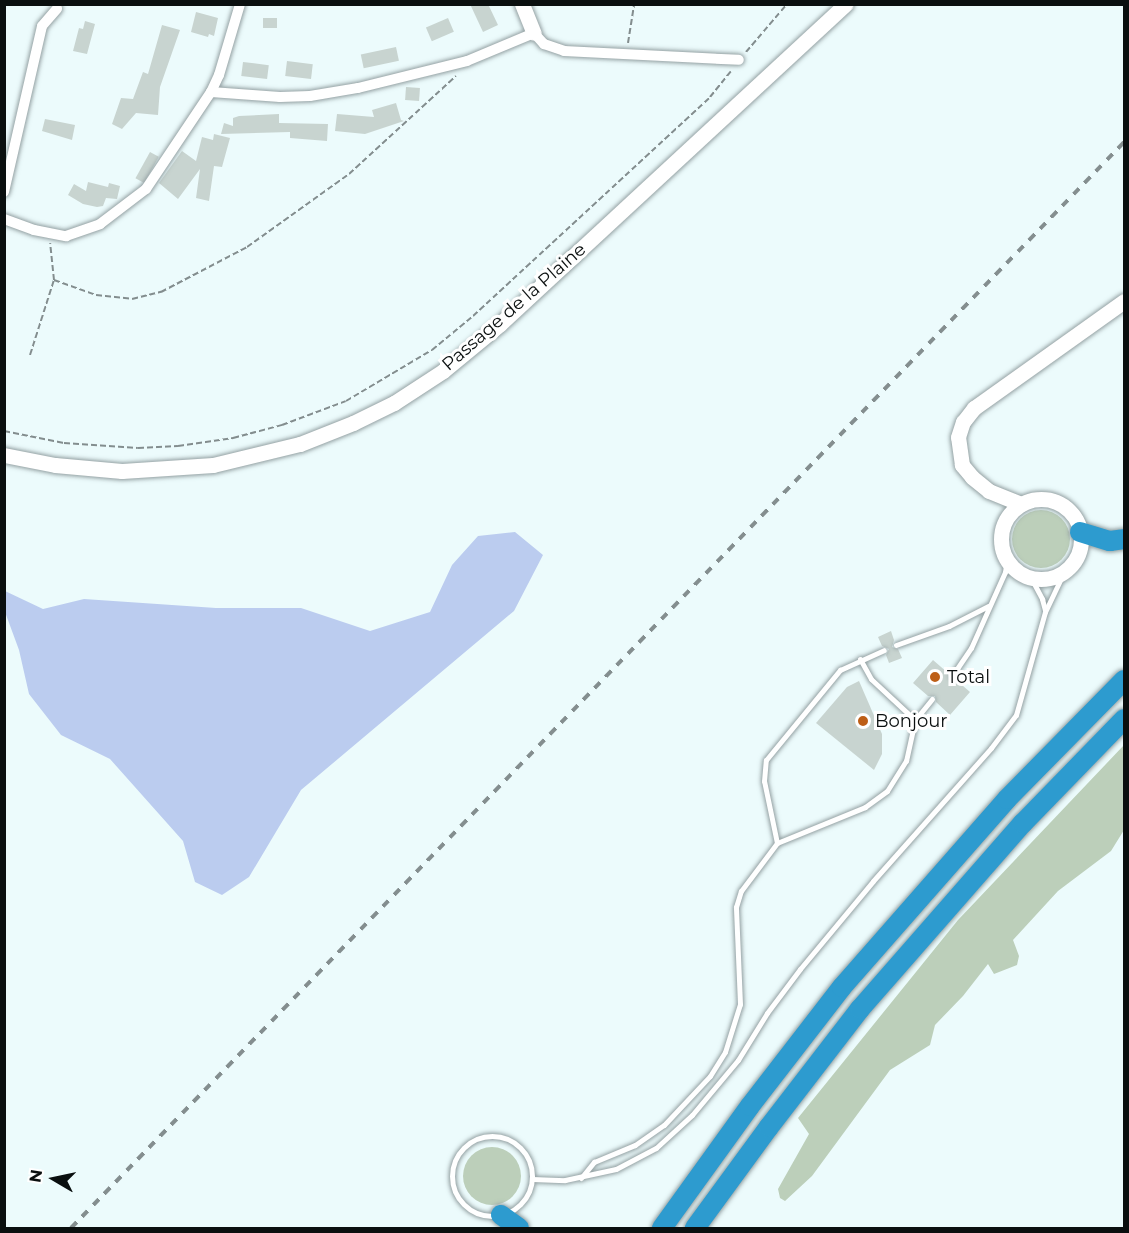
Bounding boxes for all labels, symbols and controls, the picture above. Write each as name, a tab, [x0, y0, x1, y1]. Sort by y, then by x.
street label: Passage de la Plaine	[438, 239, 590, 375]
place label: Total	[947, 666, 990, 688]
marker: Total	[928, 670, 942, 684]
place label: Bonjour	[875, 710, 948, 732]
marker: Bonjour	[856, 714, 870, 728]
north arrow	[24, 1149, 84, 1209]
text: N	[25, 1168, 46, 1184]

